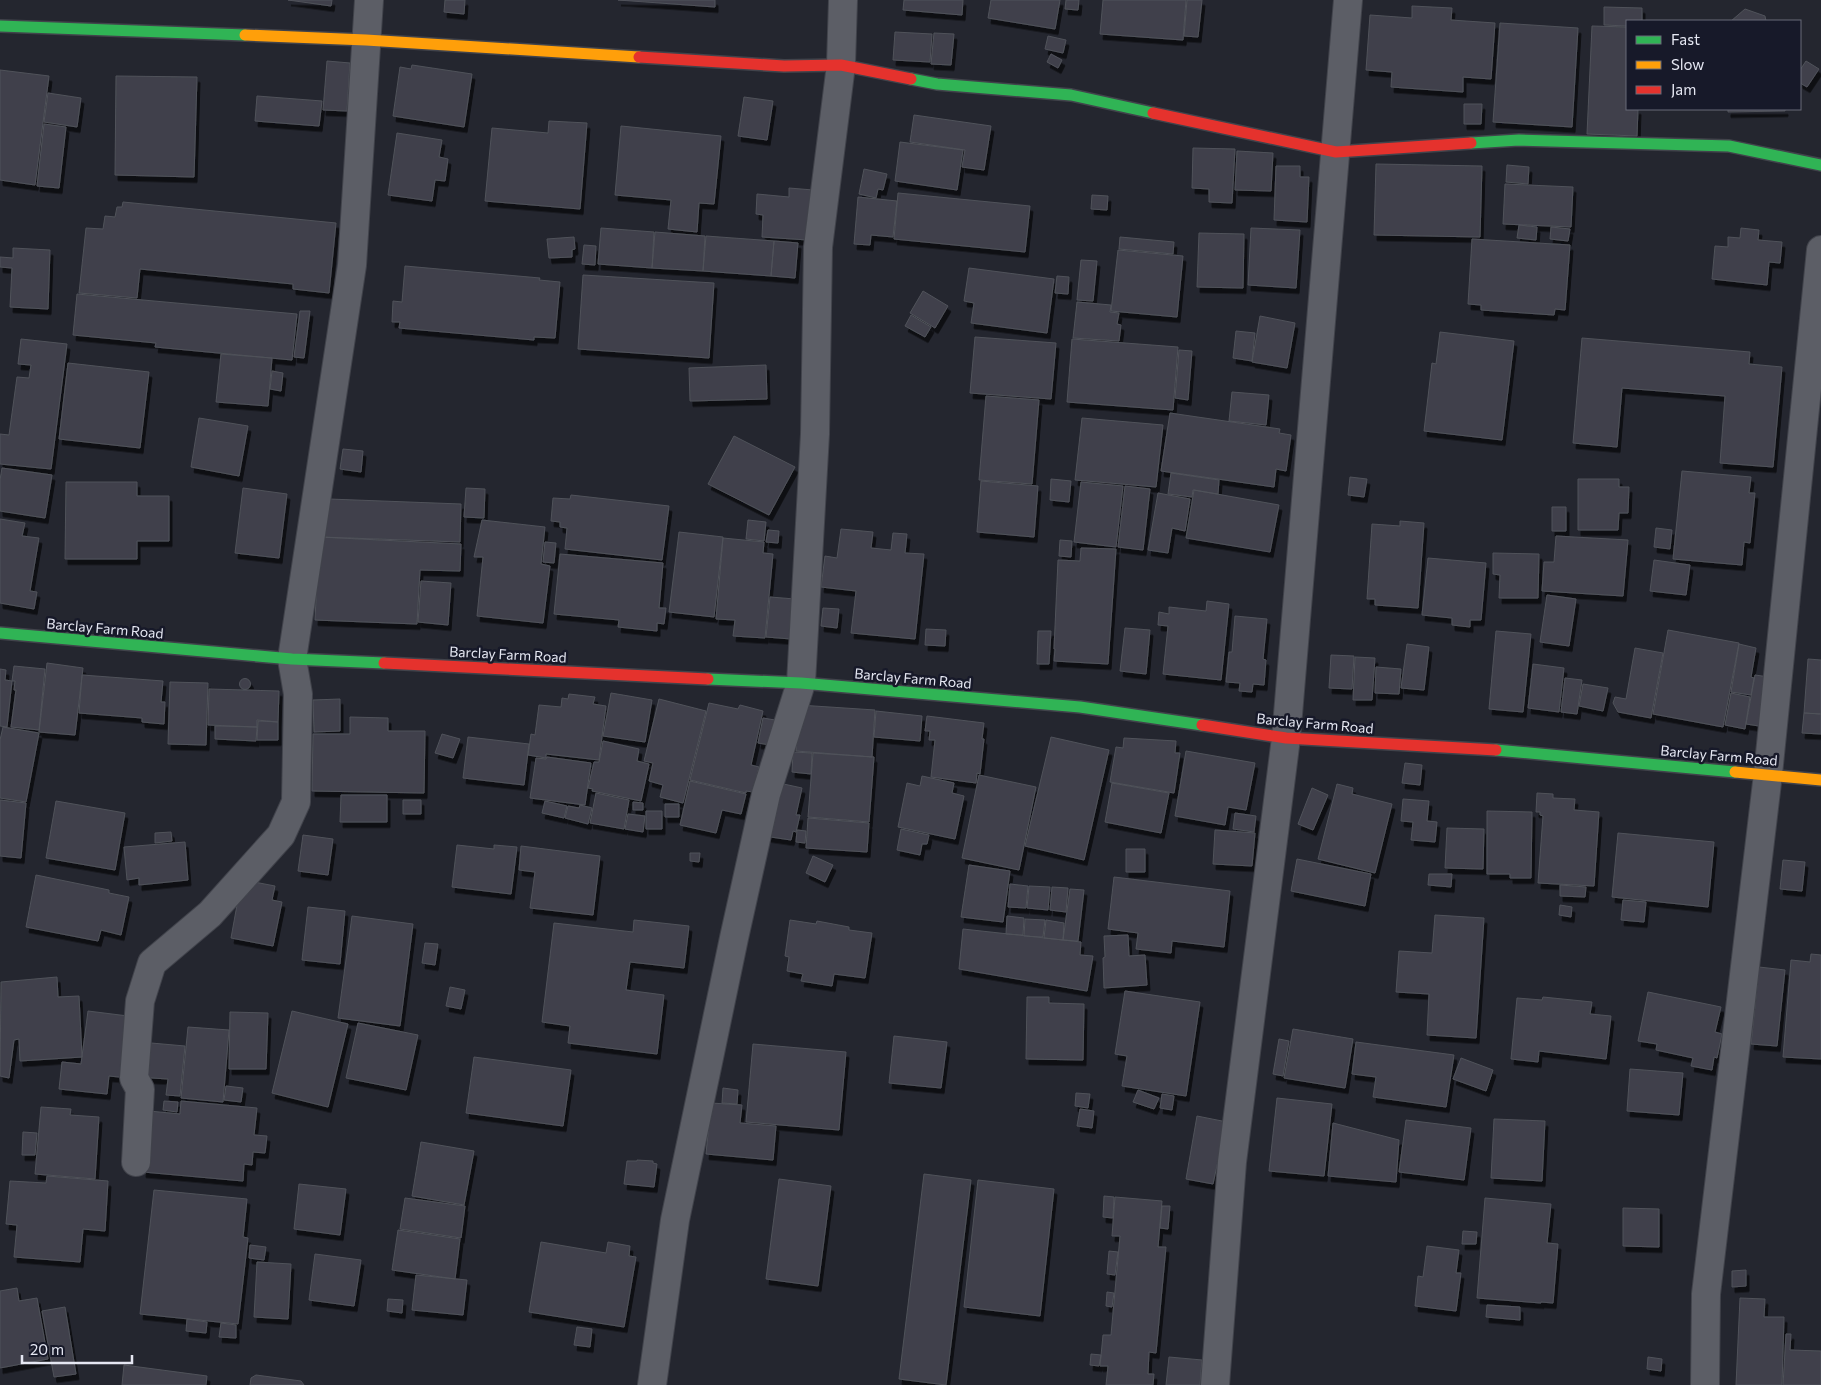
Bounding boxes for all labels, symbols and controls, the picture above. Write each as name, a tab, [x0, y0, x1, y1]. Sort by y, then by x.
legend	[1626, 20, 1801, 110]
text: Fast	[1671, 30, 1700, 48]
text: Slow	[1671, 55, 1704, 73]
text: Jam	[1671, 80, 1696, 98]
street label: Barclay Farm Road	[46, 614, 164, 642]
street label: Barclay Farm Road	[449, 642, 567, 666]
street label: Barclay Farm Road	[854, 664, 972, 692]
street label: Barclay Farm Road	[1256, 709, 1374, 737]
street label: Barclay Farm Road	[1660, 741, 1778, 769]
scale bar	[22, 1332, 132, 1364]
text: 20 m	[30, 1340, 64, 1358]

